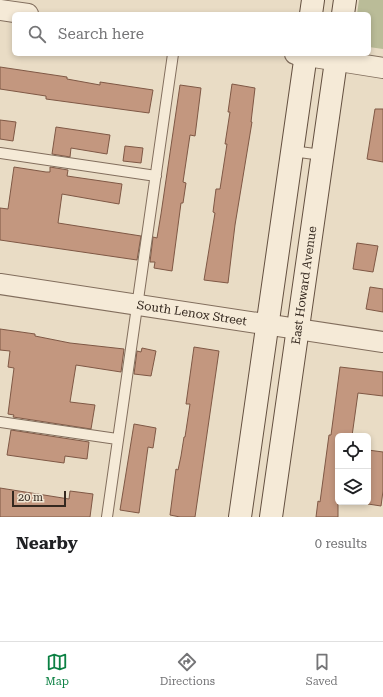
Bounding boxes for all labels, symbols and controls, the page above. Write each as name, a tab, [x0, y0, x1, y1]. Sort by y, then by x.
search box	[12, 12, 371, 56]
icon: search	[26, 23, 48, 45]
text: Search here	[58, 25, 144, 43]
street label: East Howard Avenue	[289, 225, 319, 345]
street label: South Lenox Street	[136, 298, 248, 328]
map controls	[335, 433, 371, 505]
button: locate	[335, 433, 371, 469]
button: layers	[335, 469, 371, 505]
scale bar	[12, 489, 66, 508]
text: 20 m	[18, 491, 43, 504]
text: Nearby	[16, 533, 78, 553]
text: 0 results	[315, 536, 367, 551]
tab: Map	[45, 651, 69, 688]
tab: Directions	[160, 651, 215, 688]
tab: Saved	[306, 651, 338, 688]

